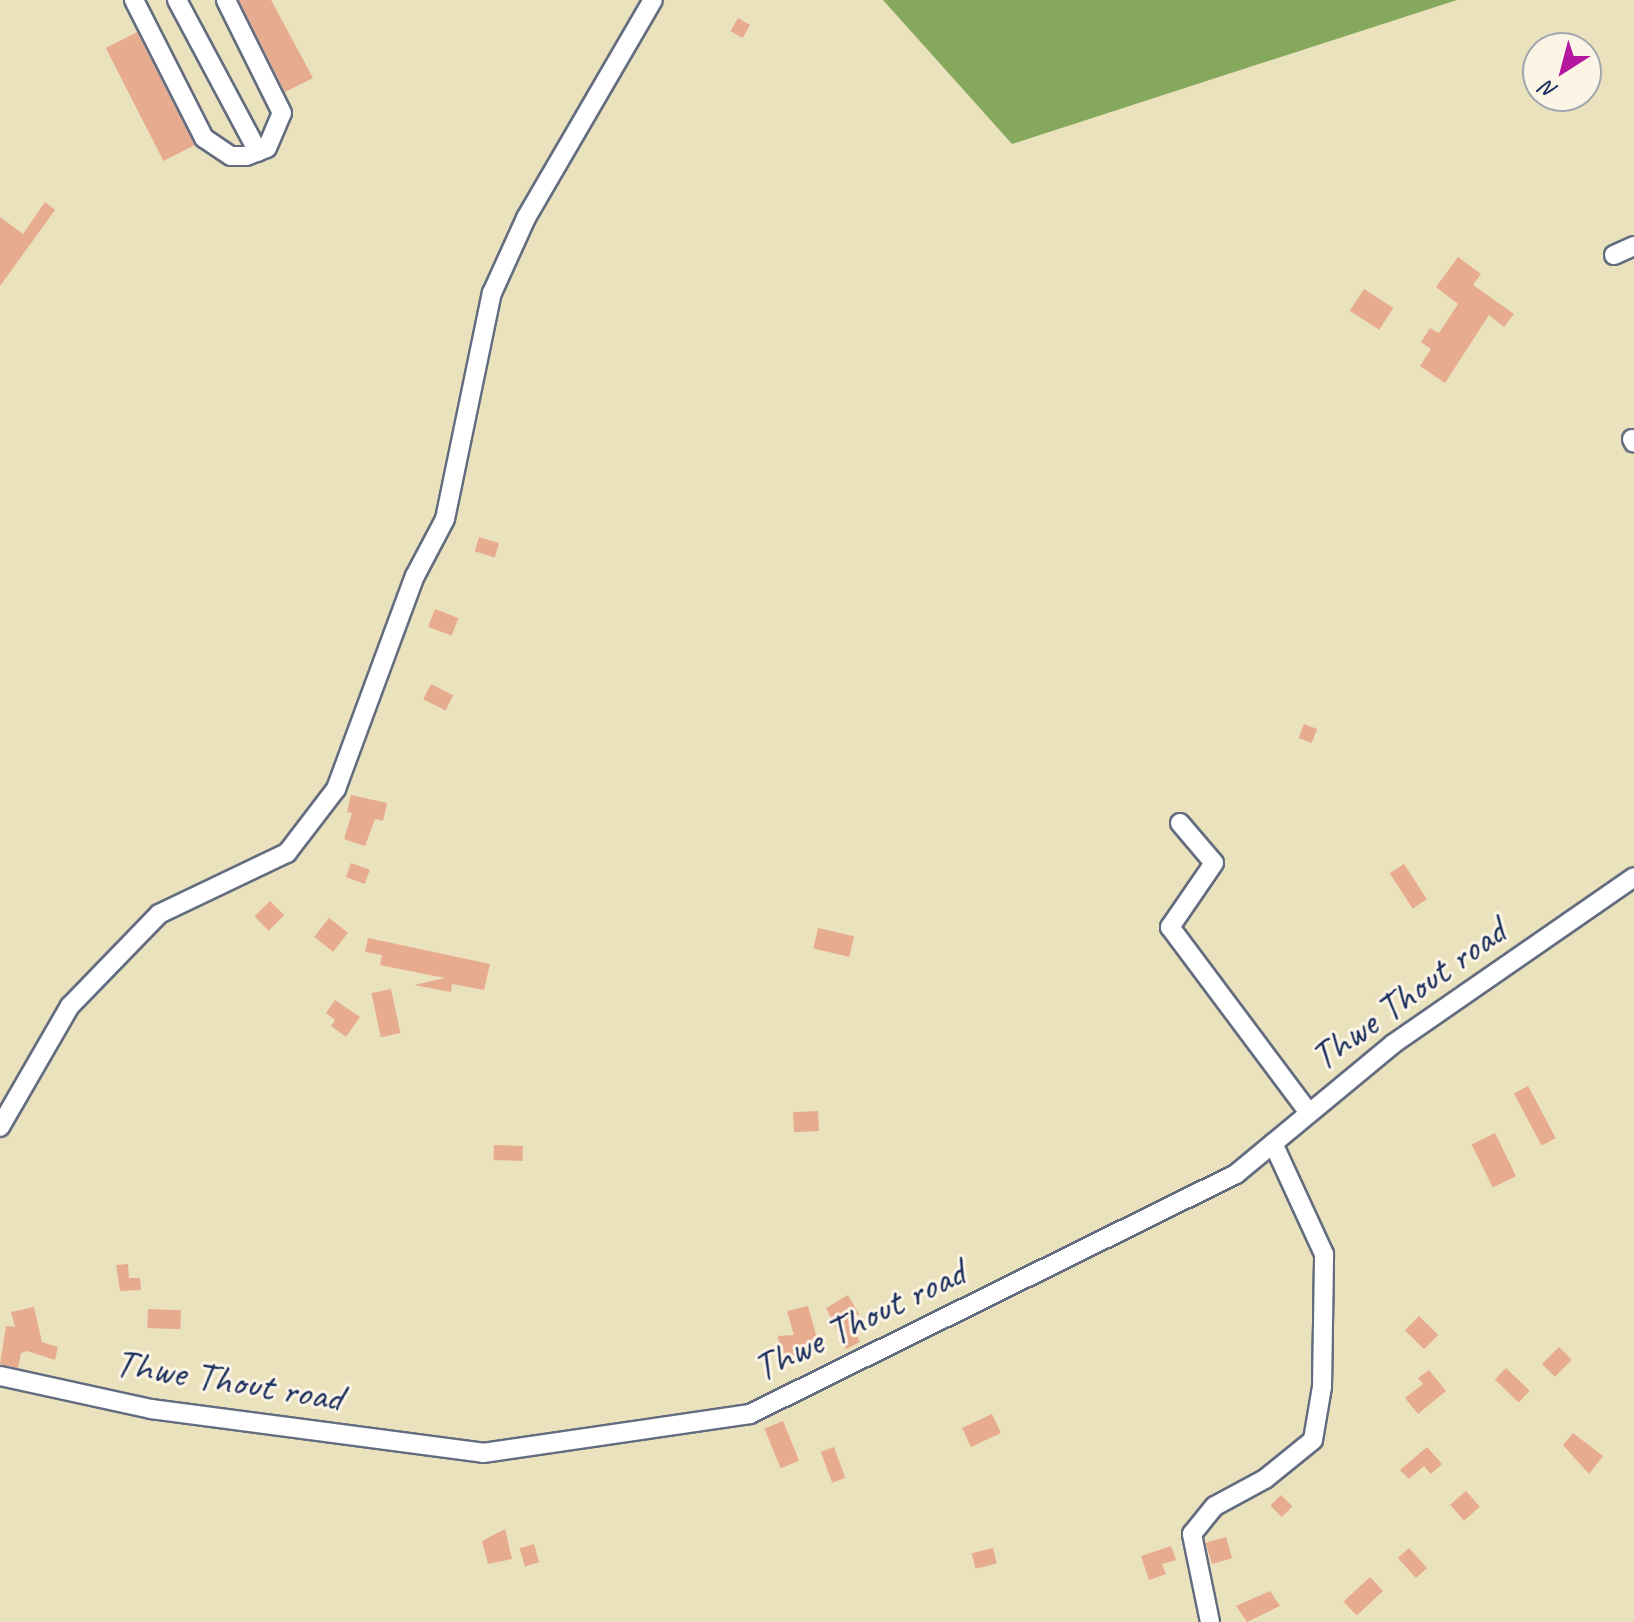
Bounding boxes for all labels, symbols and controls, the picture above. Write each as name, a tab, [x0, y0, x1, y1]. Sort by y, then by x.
north arrow	[1522, 32, 1602, 112]
text: N	[1535, 74, 1563, 105]
street label: Thwe Thout road	[1301, 907, 1515, 1081]
street label: Thwe Thout road	[745, 1248, 973, 1392]
street label: Thwe Thout road	[111, 1338, 347, 1422]

